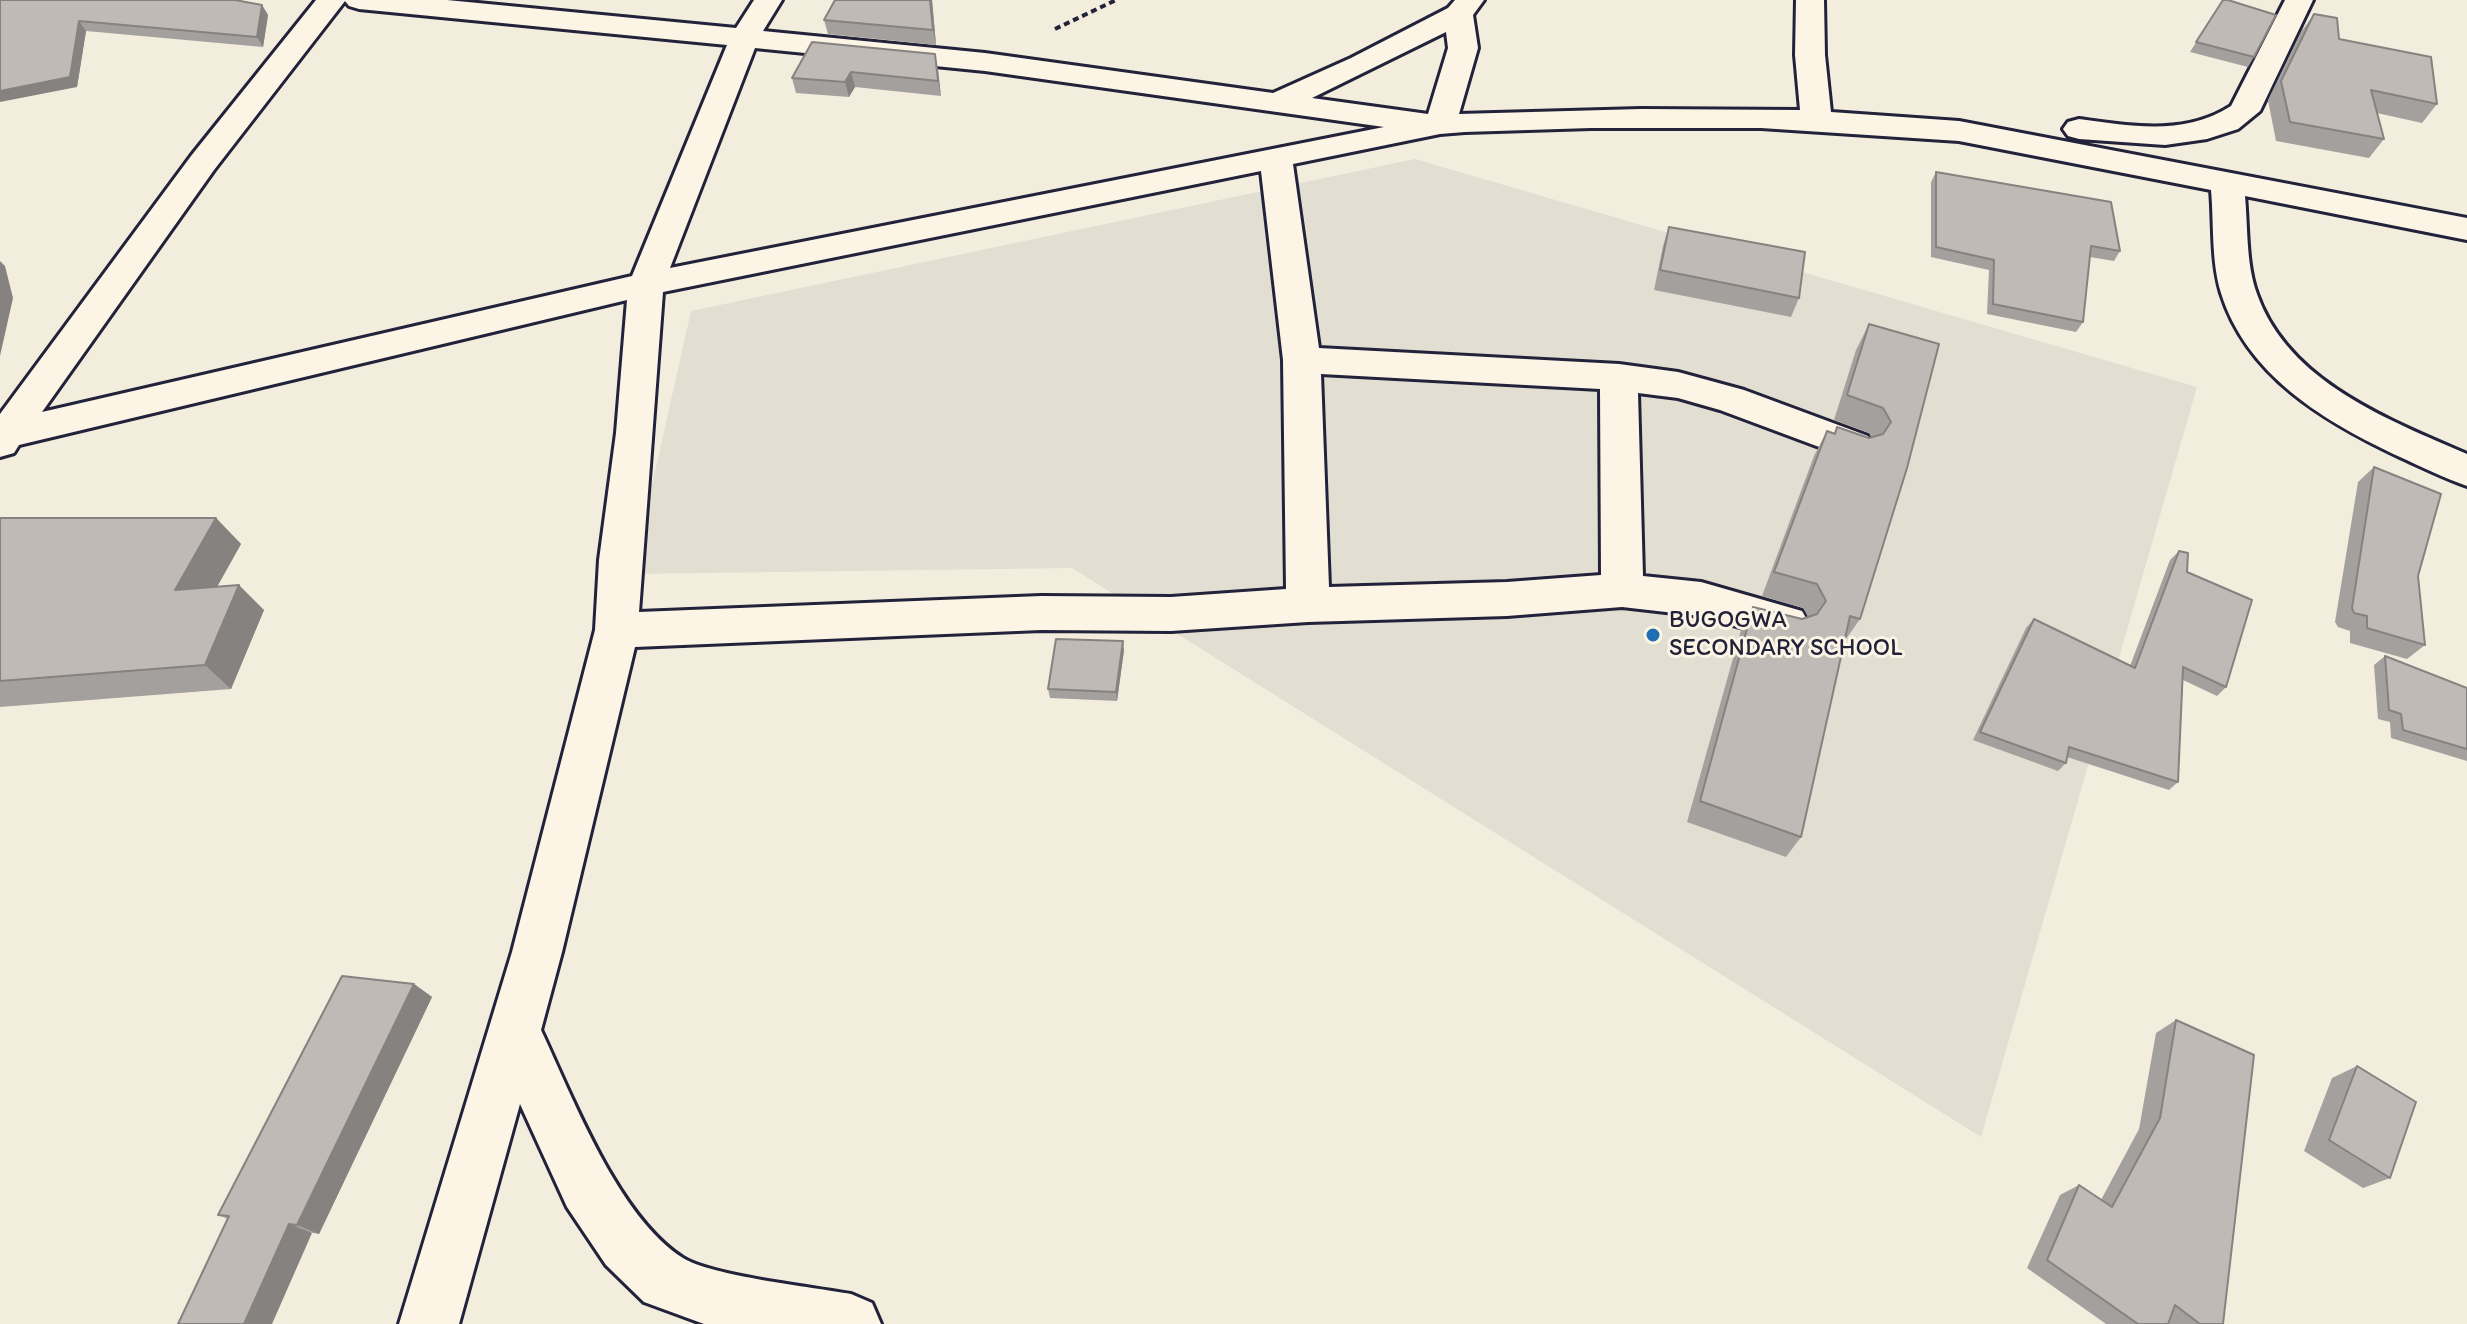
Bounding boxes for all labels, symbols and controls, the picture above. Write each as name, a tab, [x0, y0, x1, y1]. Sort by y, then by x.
place label: BUGOGWA SECONDARY SCHOOL	[1669, 607, 1902, 663]
marker: BUGOGWA SECONDARY SCHOOL	[1644, 626, 1662, 644]

